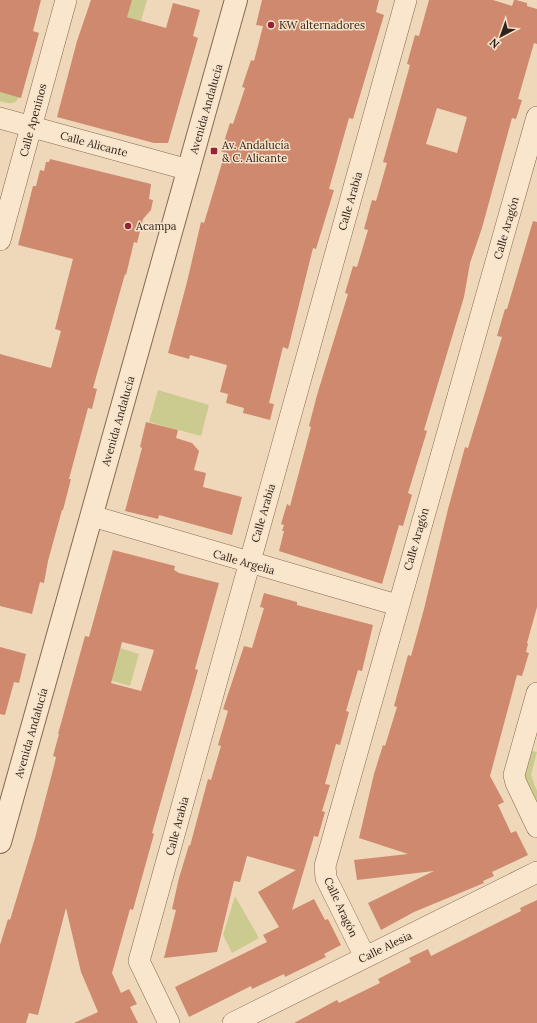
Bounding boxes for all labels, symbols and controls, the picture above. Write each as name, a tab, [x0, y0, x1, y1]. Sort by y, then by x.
north arrow	[481, 16, 521, 56]
place label: KW alternadores	[279, 18, 365, 32]
marker: KW alternadores	[266, 20, 276, 30]
text: N	[486, 35, 502, 52]
street label: Avenida Andalucía	[186, 62, 226, 157]
street label: Calle Apeninos	[16, 82, 50, 158]
street label: Calle Alicante	[59, 128, 129, 160]
place label: Av. Andalucía & C. Alicante	[221, 138, 290, 165]
marker: Av. Andalucía & C. Alicante	[209, 146, 219, 156]
street label: Calle Arabia	[335, 170, 365, 232]
street label: Calle Aragón	[490, 195, 522, 261]
place label: Acampa	[135, 219, 177, 233]
marker: Acampa	[123, 221, 133, 231]
street label: Avenida Andalucía	[98, 374, 138, 469]
street label: Calle Arabia	[248, 482, 278, 544]
street label: Calle Aragón	[400, 506, 432, 572]
street label: Calle Argelia	[212, 547, 277, 578]
street label: Avenida Andalucía	[11, 686, 51, 781]
street label: Calle Arabia	[162, 795, 192, 857]
street label: Calle Aragón	[321, 875, 361, 940]
street label: Calle Alesia	[356, 928, 414, 966]

